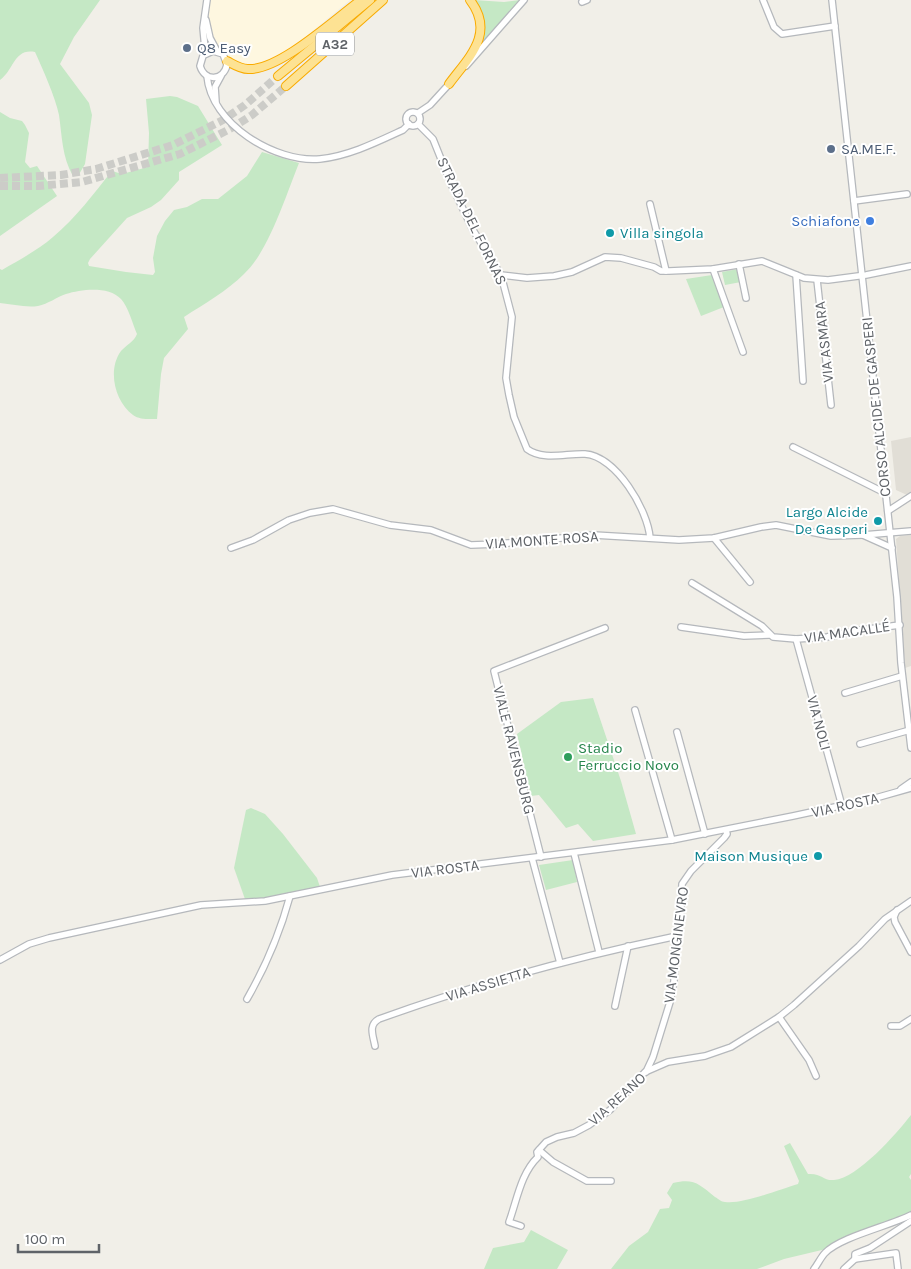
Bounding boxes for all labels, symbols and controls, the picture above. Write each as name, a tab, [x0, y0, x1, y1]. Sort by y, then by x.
road number: A32	[316, 33, 354, 56]
place label: Q8 Easy	[197, 39, 251, 57]
marker: Q8 Easy	[181, 42, 193, 54]
place label: SA.ME.F.	[841, 140, 896, 158]
marker: SA.ME.F.	[825, 143, 837, 155]
street label: STRADA DEL FORNAS	[433, 154, 511, 288]
place label: Schiafone	[791, 212, 860, 230]
marker: Schiafone	[864, 215, 876, 227]
place label: Villa singola	[620, 224, 704, 242]
marker: Villa singola	[604, 227, 616, 239]
street label: VIA ASMARA	[811, 300, 837, 384]
street label: CORSO ALCIDE DE GASPERI	[858, 316, 894, 498]
place label: Largo Alcide De Gasperi	[786, 503, 868, 538]
marker: Largo Alcide De Gasperi	[872, 515, 884, 527]
street label: VIA MONTE ROSA	[485, 527, 600, 553]
street label: VIA MACALLÉ	[803, 617, 891, 647]
street label: VIALE RAVENSBURG	[489, 684, 539, 816]
street label: VIA NOLI	[803, 694, 835, 752]
place label: Stadio Ferruccio Novo	[578, 739, 679, 774]
marker: Stadio Ferruccio Novo	[562, 751, 574, 763]
street label: VIA ROSTA	[810, 788, 881, 821]
place label: Maison Musique	[694, 847, 808, 865]
marker: Maison Musique	[812, 850, 824, 862]
street label: VIA ROSTA	[410, 856, 480, 882]
street label: VIA MONGINEVRO	[660, 886, 692, 1004]
street label: VIA ASSIETTA	[444, 963, 533, 1005]
street label: VIA REANO	[585, 1069, 649, 1129]
scale bar	[18, 1222, 99, 1254]
text: 100 m	[25, 1230, 65, 1248]

